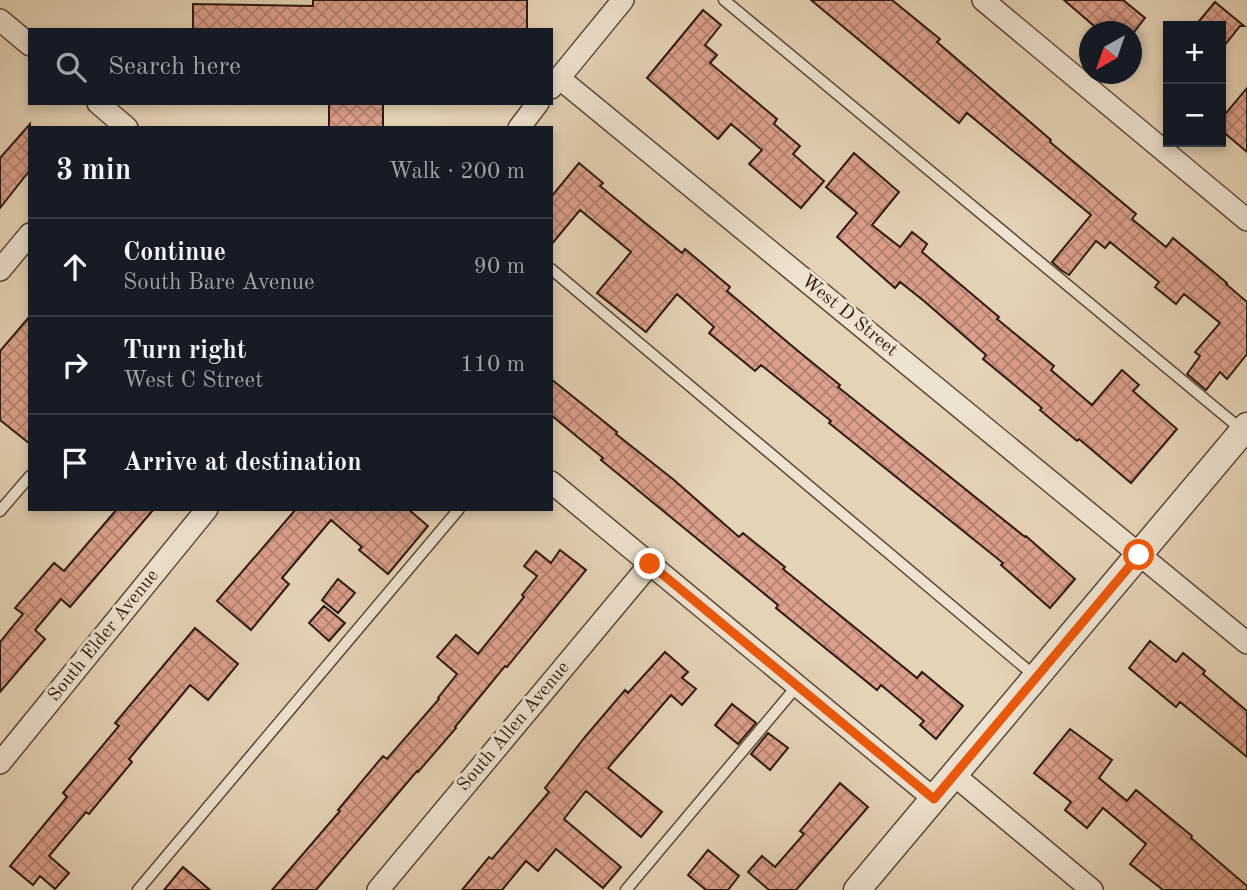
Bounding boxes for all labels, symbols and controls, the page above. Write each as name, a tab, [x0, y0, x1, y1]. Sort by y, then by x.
north arrow	[1079, 21, 1142, 84]
map controls	[1163, 21, 1226, 147]
button: +	[1163, 21, 1226, 84]
search box	[28, 28, 553, 105]
icon: search	[52, 48, 90, 86]
text: Search here	[108, 54, 241, 80]
button: −	[1163, 84, 1226, 147]
text: 3 min	[56, 156, 131, 186]
text: Walk · 200 m	[389, 160, 525, 183]
text: Continue	[123, 240, 226, 266]
icon: ahead	[56, 248, 94, 286]
text: 90 m	[474, 255, 525, 278]
text: South Bare Avenue	[123, 271, 315, 294]
street label: West D Street	[797, 272, 901, 360]
text: Turn right	[123, 338, 246, 364]
icon: right	[56, 346, 94, 384]
text: 110 m	[460, 353, 525, 376]
text: West C Street	[123, 369, 263, 392]
icon: arrive	[56, 444, 94, 482]
text: Arrive at destination	[123, 450, 362, 476]
route start	[1123, 539, 1154, 570]
route end	[634, 548, 665, 579]
street label: South Elder Avenue	[45, 566, 163, 706]
street label: South Allen Avenue	[454, 658, 574, 796]

